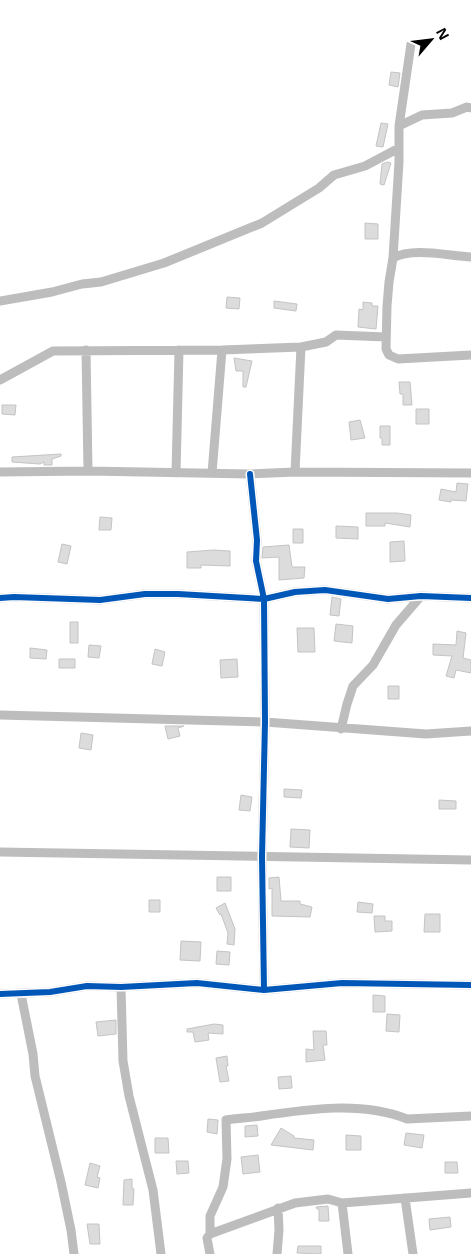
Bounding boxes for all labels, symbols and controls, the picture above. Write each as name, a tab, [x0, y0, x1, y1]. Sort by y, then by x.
north arrow	[406, 15, 456, 65]
text: N	[432, 24, 454, 43]

